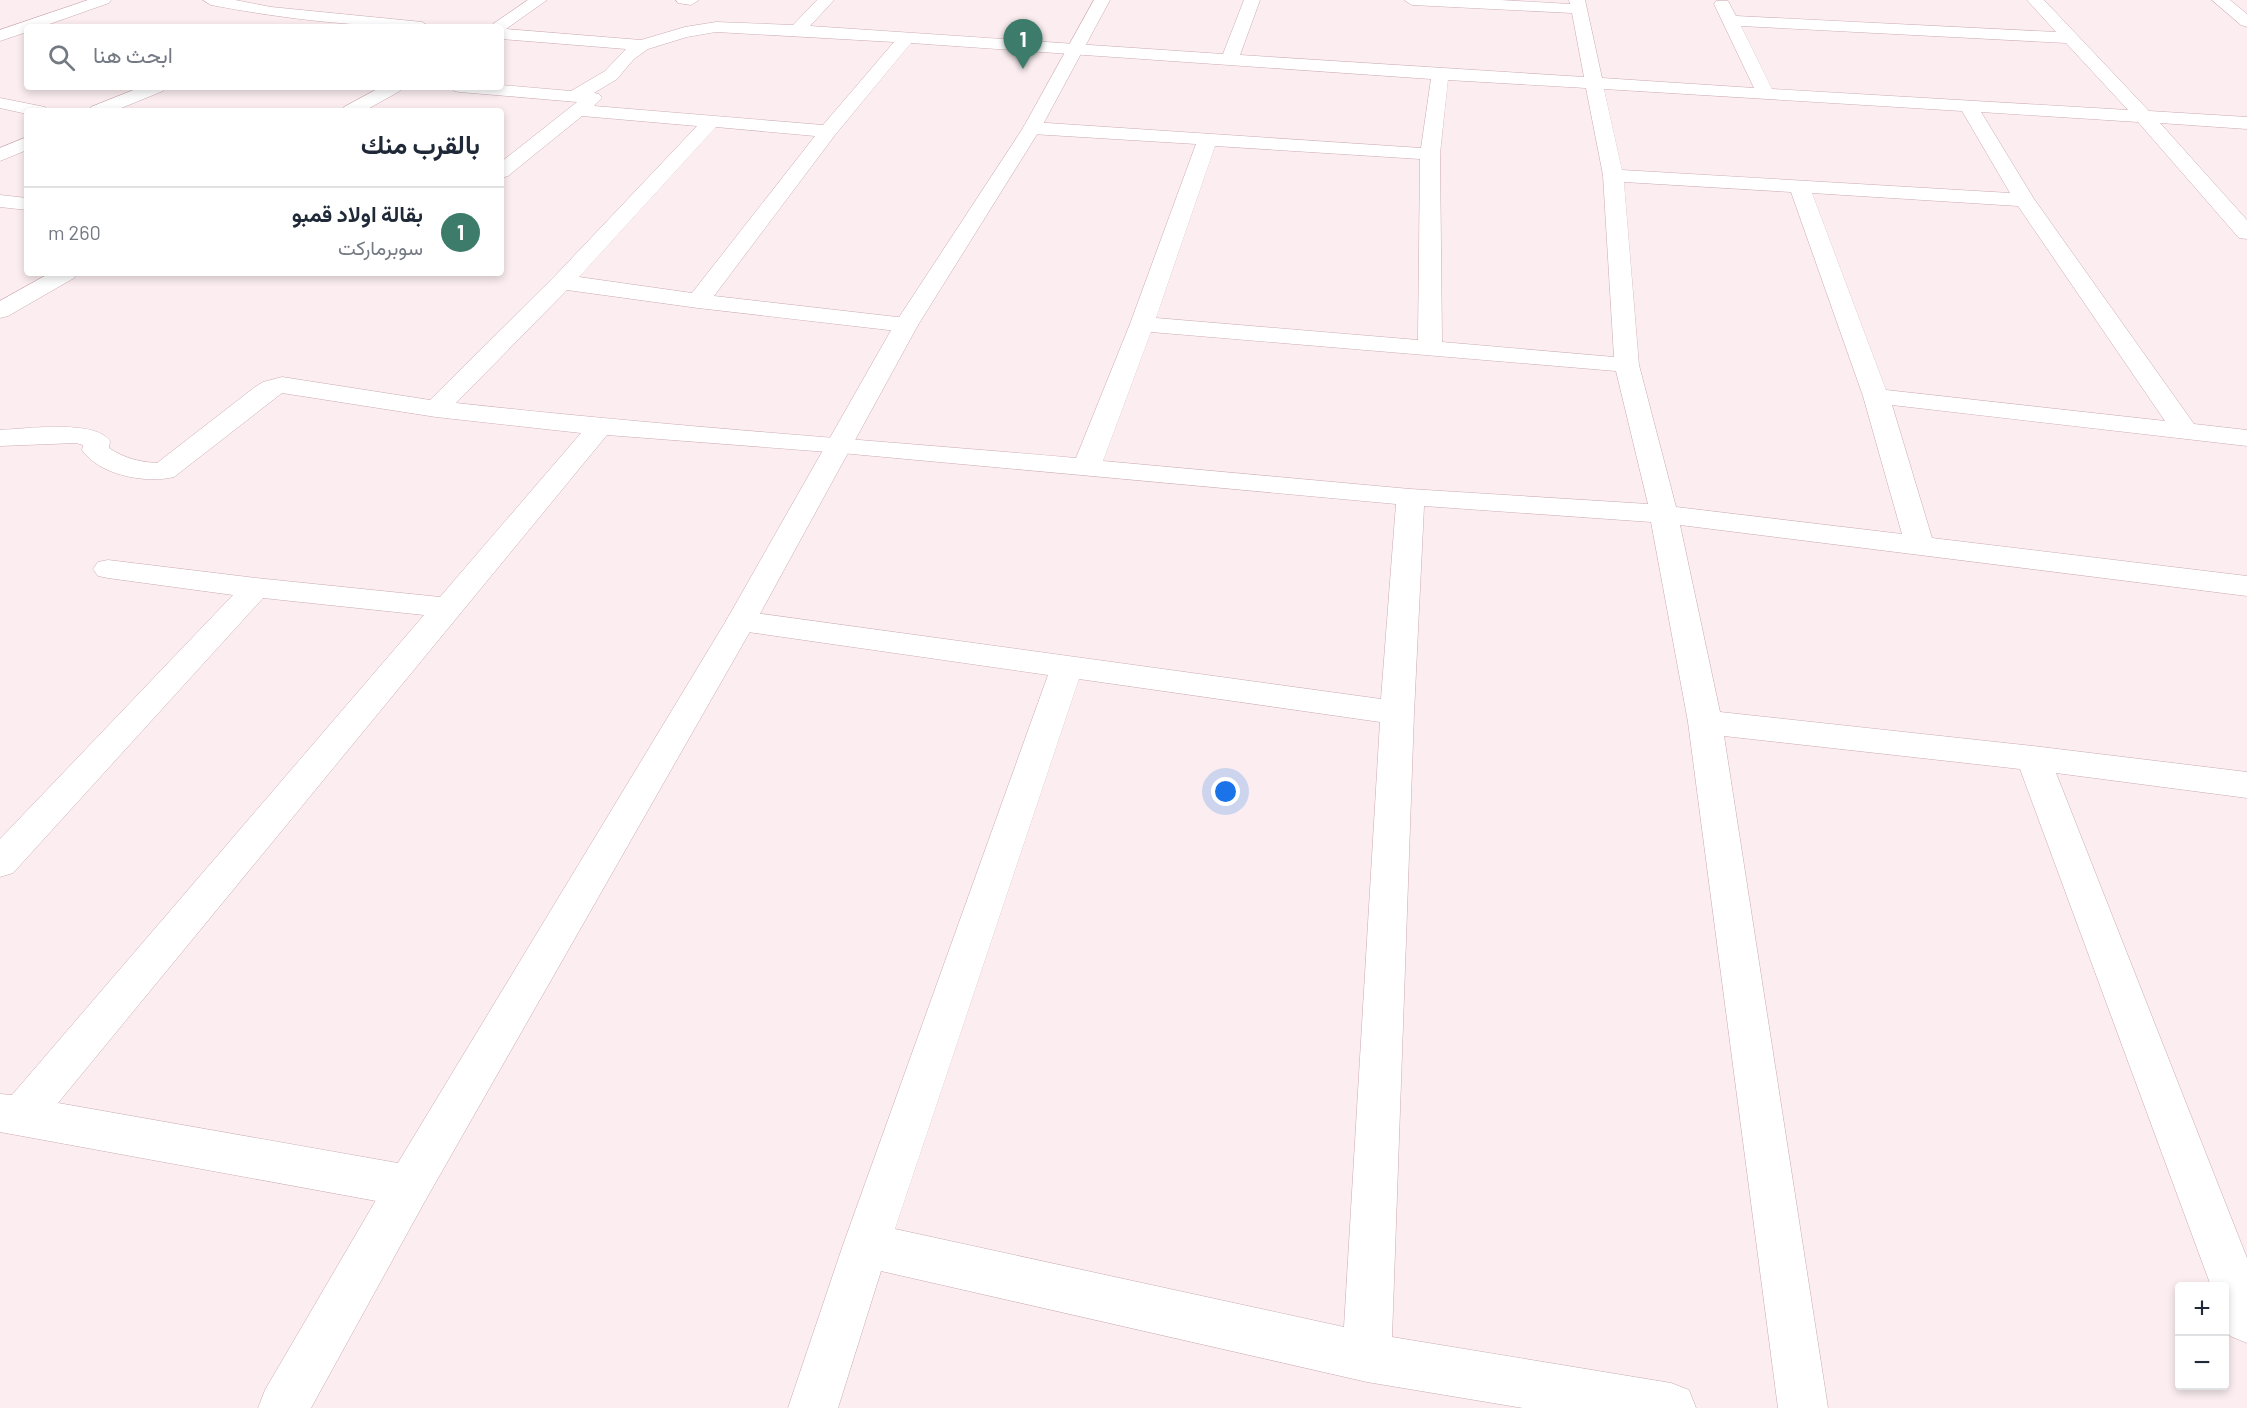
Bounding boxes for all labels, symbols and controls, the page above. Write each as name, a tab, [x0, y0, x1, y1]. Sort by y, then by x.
pin: 1	[1004, 20, 1042, 69]
search box	[24, 24, 504, 90]
icon: search	[45, 41, 78, 74]
text: ابحث هنا	[93, 41, 173, 67]
text: بالقرب منك	[361, 128, 480, 159]
text: بقالة اولاد قمبو	[292, 200, 423, 226]
text: 260 m	[48, 220, 101, 244]
text: 1	[457, 220, 464, 244]
text: سوبرماركت	[338, 235, 423, 259]
your location	[1211, 777, 1240, 806]
map controls	[2175, 1282, 2229, 1390]
button: +	[2175, 1282, 2229, 1336]
button: −	[2175, 1336, 2229, 1390]

